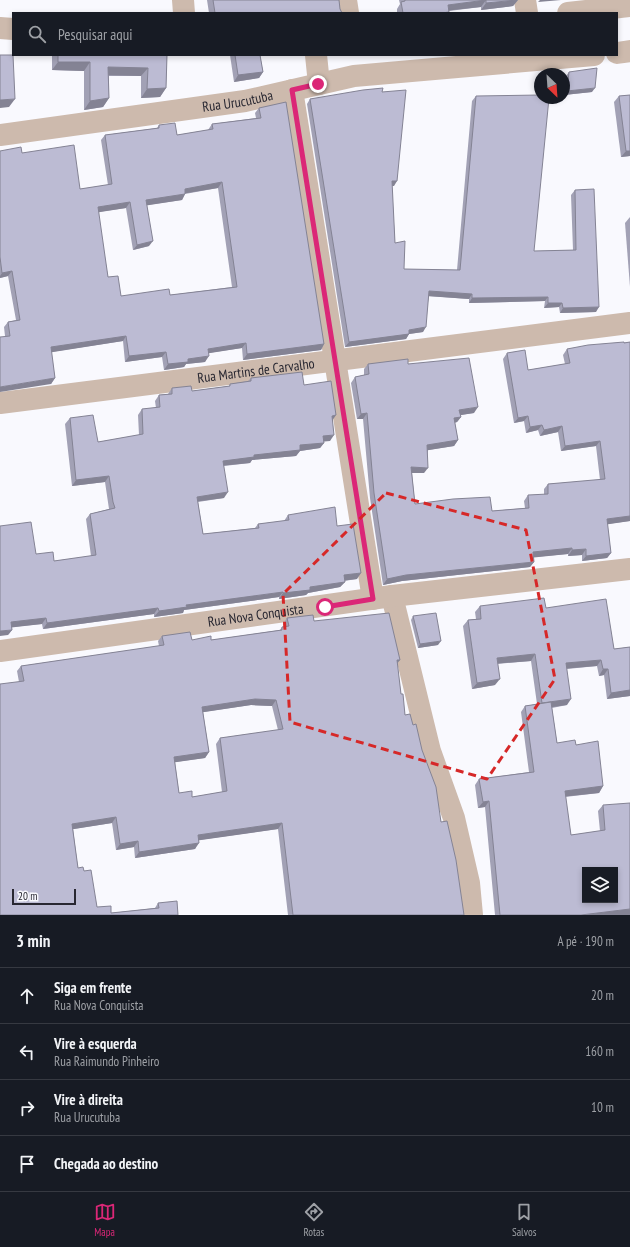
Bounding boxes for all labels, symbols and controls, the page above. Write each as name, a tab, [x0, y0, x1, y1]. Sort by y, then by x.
search box	[12, 12, 618, 56]
icon: search	[26, 23, 48, 45]
text: Pesquisar aqui	[58, 25, 132, 44]
north arrow	[534, 68, 570, 104]
route end	[309, 75, 327, 93]
street label: Rua Urucutuba	[201, 86, 275, 116]
street label: Rua Martins de Carvalho	[196, 354, 316, 387]
route start	[316, 598, 334, 616]
street label: Rua Nova Conquista	[206, 600, 305, 631]
map controls	[582, 867, 618, 903]
button: layers	[582, 867, 618, 903]
scale bar	[12, 887, 76, 906]
text: 20 m	[18, 889, 37, 903]
text: 3 min	[16, 930, 50, 952]
text: A pé · 190 m	[557, 933, 614, 950]
text: Siga em frente	[54, 978, 132, 997]
icon: ahead	[16, 985, 38, 1007]
text: 20 m	[591, 987, 614, 1004]
text: Rua Nova Conquista	[54, 997, 143, 1014]
text: Vire à esquerda	[54, 1034, 137, 1053]
icon: left	[16, 1041, 38, 1063]
text: 160 m	[585, 1043, 614, 1060]
text: Rua Raimundo Pinheiro	[54, 1053, 159, 1070]
text: Vire à direita	[54, 1090, 123, 1109]
icon: right	[16, 1097, 38, 1119]
text: 10 m	[591, 1099, 614, 1116]
text: Rua Urucutuba	[54, 1109, 120, 1126]
icon: arrive	[16, 1153, 38, 1175]
text: Chegada ao destino	[54, 1154, 158, 1173]
tab: Mapa	[94, 1201, 116, 1239]
tab: Rotas	[303, 1201, 325, 1239]
tab: Salvos	[512, 1201, 536, 1239]

